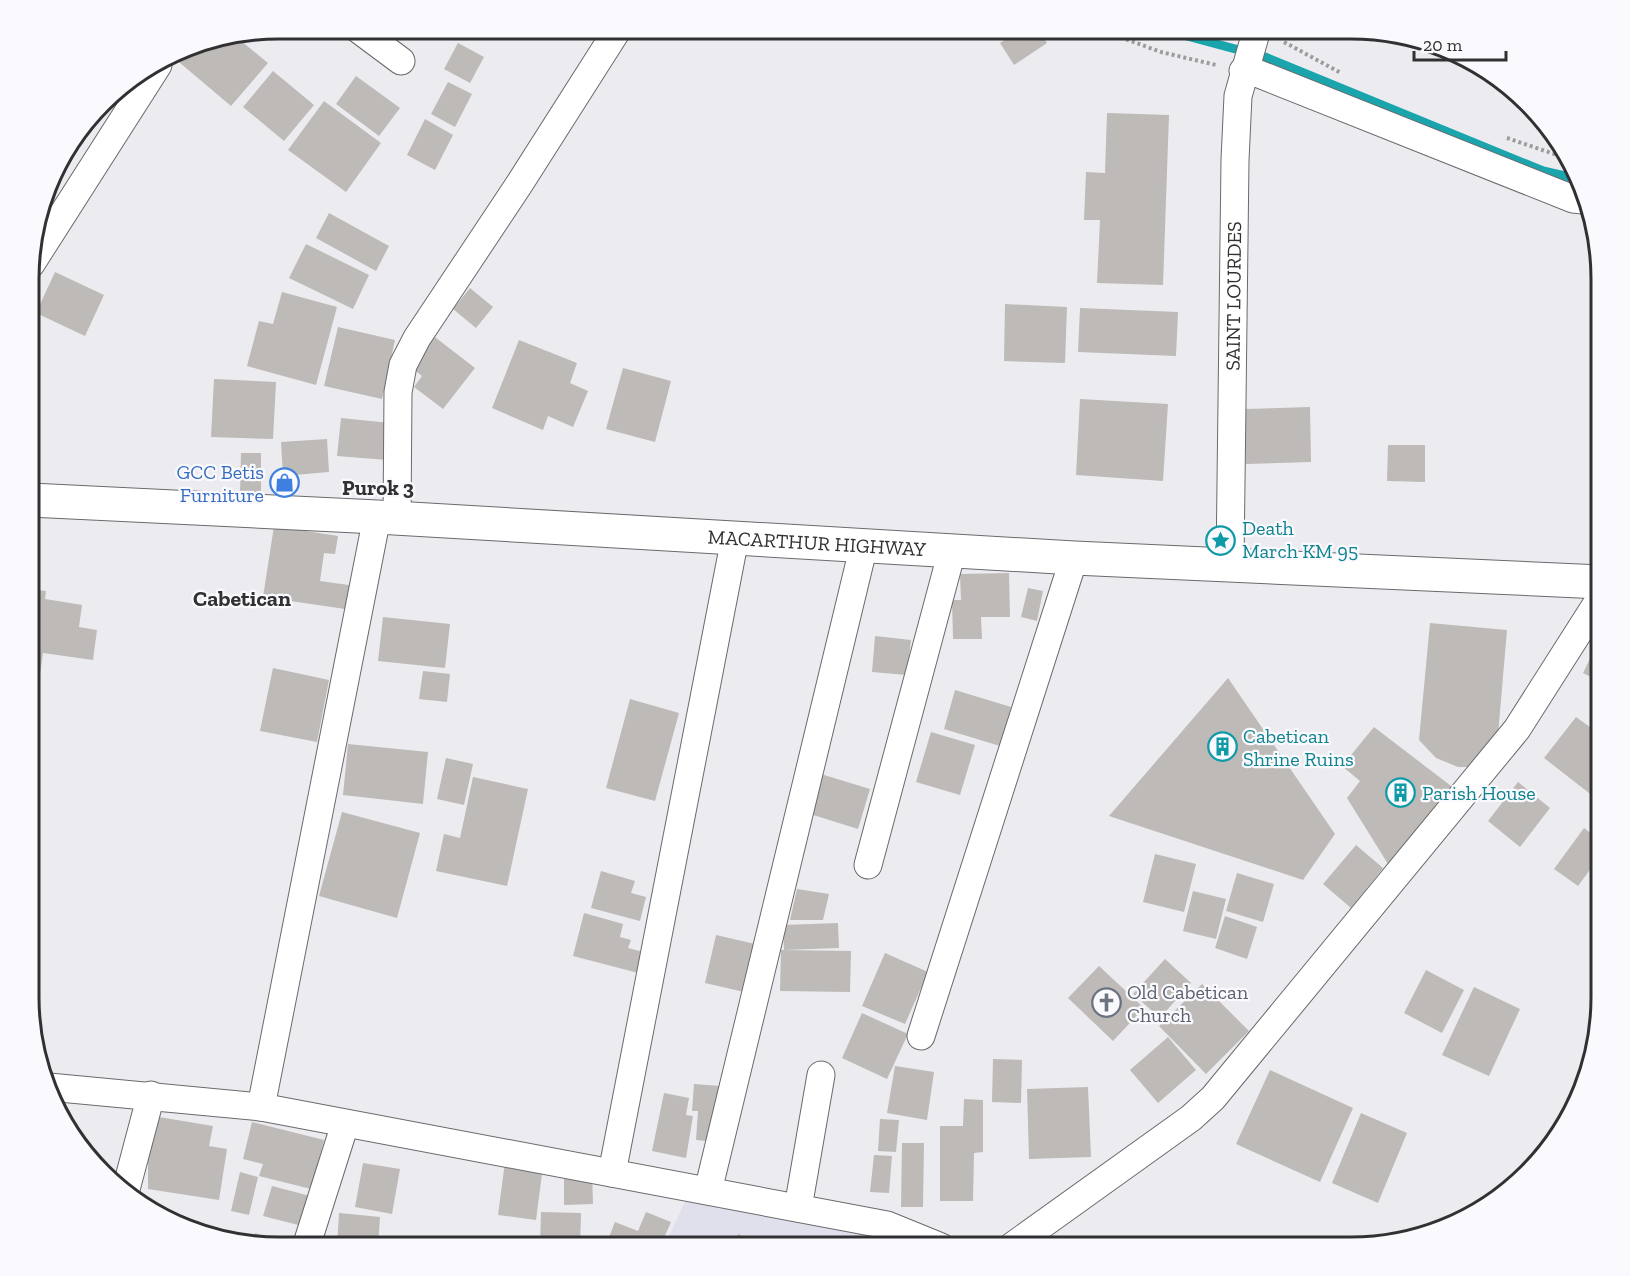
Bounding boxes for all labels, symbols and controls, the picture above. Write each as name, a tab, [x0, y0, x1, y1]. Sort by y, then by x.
scale bar	[1414, 24, 1506, 62]
text: 20 m	[1423, 34, 1463, 56]
street label: SAINT LOURDES	[1220, 221, 1246, 371]
place label: GCC Betis Furniture	[177, 460, 264, 507]
shop icon: GCC Betis Furniture	[269, 467, 301, 499]
district label: Purok 3	[342, 475, 414, 500]
place label: Death March KM 95	[1242, 516, 1358, 563]
street label: MACARTHUR HIGHWAY	[707, 524, 927, 561]
place icon: Death March KM 95	[1205, 524, 1237, 556]
district label: Cabetican	[193, 585, 291, 612]
place label: Cabetican Shrine Ruins	[1243, 724, 1354, 771]
building icon: Cabetican Shrine Ruins	[1206, 731, 1238, 763]
building icon: Parish House	[1385, 777, 1417, 809]
place label: Parish House	[1422, 781, 1536, 805]
place label: Old Cabetican Church	[1127, 980, 1249, 1027]
church icon: Old Cabetican Church	[1090, 987, 1122, 1019]

